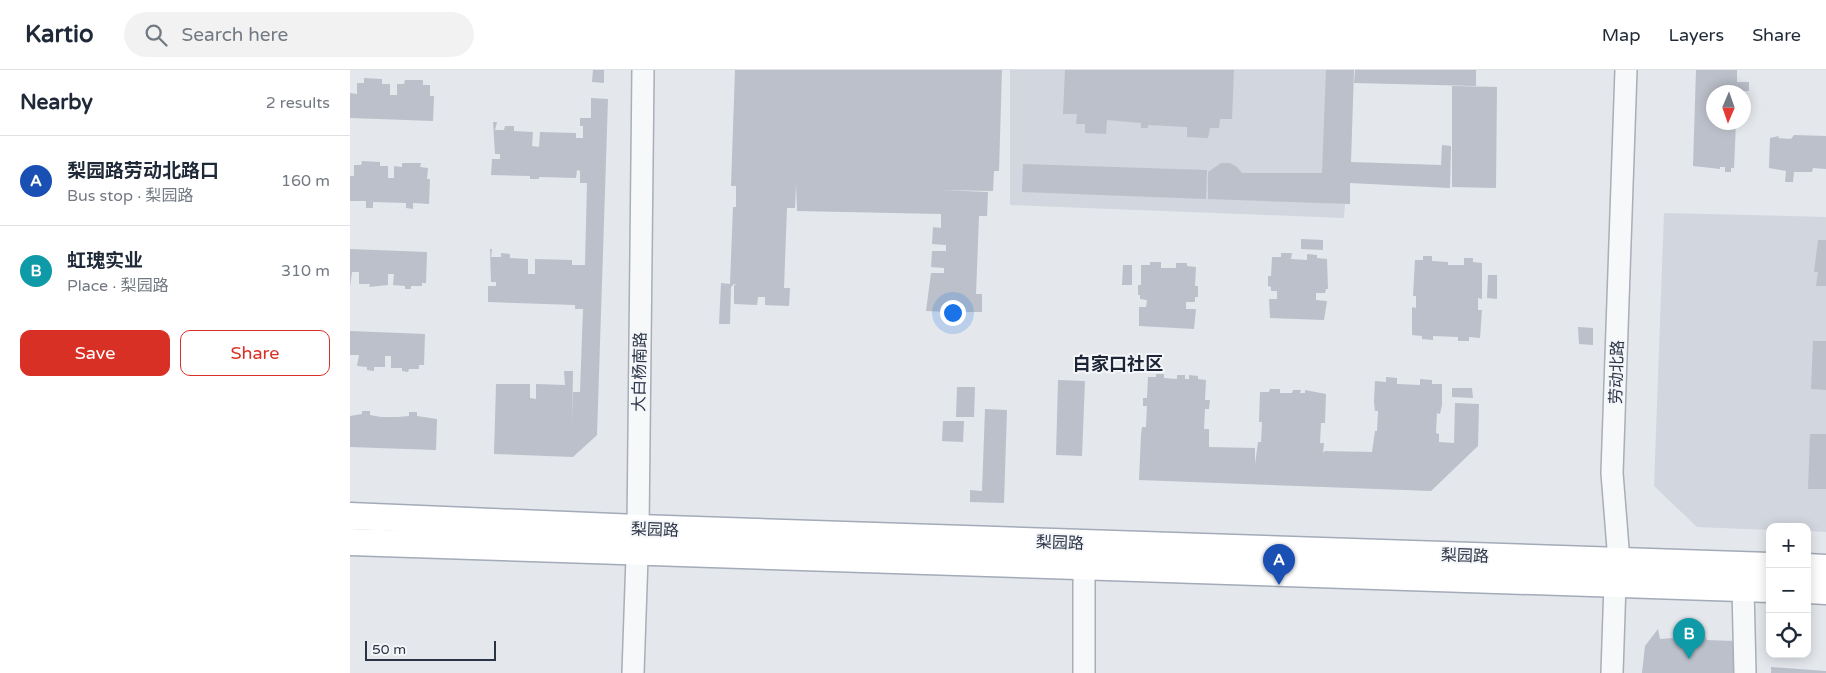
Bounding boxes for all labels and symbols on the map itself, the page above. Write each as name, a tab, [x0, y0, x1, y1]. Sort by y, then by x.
north arrow	[1706, 85, 1751, 130]
your location	[940, 300, 966, 326]
street label: 大白杨南路	[629, 332, 651, 412]
street label: 劳动北路	[1606, 340, 1628, 404]
district label: 白家口社区	[1073, 353, 1163, 375]
street label: 梨园路	[631, 519, 679, 541]
street label: 梨园路	[1036, 532, 1084, 554]
pin: A	[1263, 544, 1295, 585]
street label: 梨园路	[1441, 545, 1489, 567]
pin: B	[1673, 618, 1705, 659]
scale bar	[365, 638, 496, 661]

